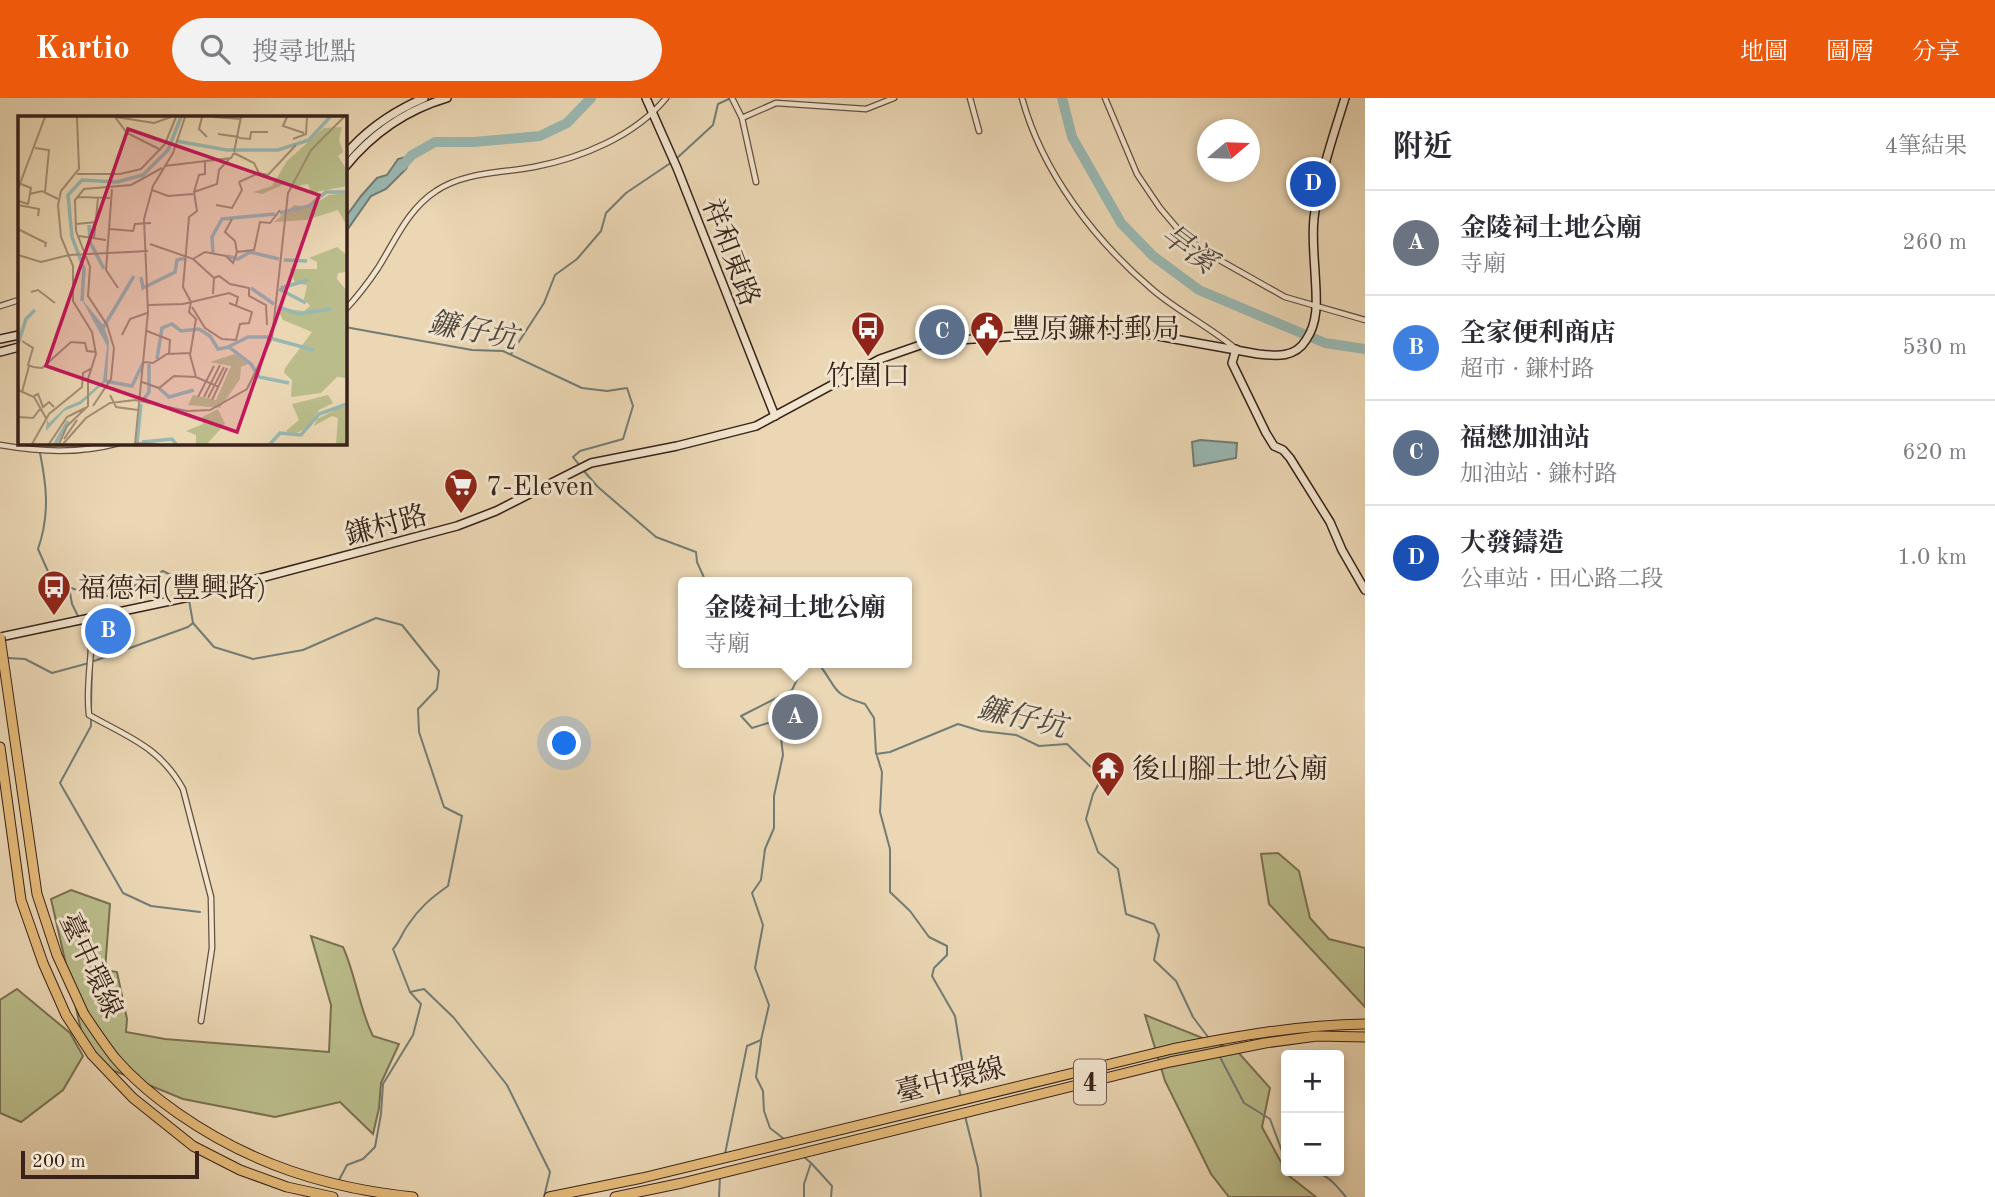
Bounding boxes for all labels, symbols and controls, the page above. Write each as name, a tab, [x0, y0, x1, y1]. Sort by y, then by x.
search box	[172, 18, 662, 81]
icon: search	[196, 30, 234, 68]
text: Kartio	[35, 33, 130, 66]
text: 搜尋地點	[252, 40, 356, 66]
text: 地圖	[1740, 41, 1788, 65]
text: 圖層	[1826, 41, 1874, 65]
text: 分享	[1912, 41, 1960, 65]
inset map	[18, 116, 346, 444]
north arrow	[1197, 119, 1260, 182]
text: 附近	[1393, 133, 1453, 163]
text: 4筆結果	[1885, 135, 1967, 158]
pin: D	[1290, 158, 1336, 210]
street label: 祥和東路	[696, 195, 765, 310]
text: 金陵祠土地公廟	[1460, 216, 1642, 242]
water label: 旱溪	[1155, 217, 1225, 281]
text: A	[1407, 231, 1425, 254]
text: 260 m	[1902, 231, 1967, 254]
text: 寺廟	[1460, 253, 1506, 276]
water label: 鐮仔坑	[426, 306, 524, 356]
pin: C	[919, 306, 965, 358]
bus stop icon: 竹圍口	[849, 309, 887, 358]
public building icon: 豐原鐮村郵局	[968, 309, 1006, 358]
place label: 豐原鐮村郵局	[1012, 314, 1180, 345]
text: 全家便利商店	[1460, 321, 1616, 347]
text: B	[1408, 336, 1424, 359]
text: 530 m	[1902, 336, 1967, 359]
text: 超市 · 鎌村路	[1460, 358, 1594, 381]
place label: 竹圍口	[826, 361, 910, 392]
text: 福懋加油站	[1460, 426, 1590, 452]
text: C	[1408, 441, 1424, 464]
text: 620 m	[1902, 441, 1967, 464]
text: 加油站 · 鎌村路	[1460, 463, 1617, 486]
supermarket icon: 7-Eleven	[442, 466, 480, 515]
place label: 7-Eleven	[486, 474, 594, 502]
street label: 鎌村路	[342, 500, 431, 551]
text: 大發鑄造	[1460, 531, 1564, 557]
text: D	[1407, 546, 1425, 569]
text: 1.0 km	[1897, 546, 1967, 569]
bus stop icon: 福德祠(豐興路)	[35, 568, 73, 617]
text: 公車站 · 田心路二段	[1460, 568, 1663, 591]
place label: 福德祠(豐興路)	[78, 573, 267, 604]
popup	[678, 577, 912, 668]
text: 金陵祠土地公廟	[704, 596, 886, 622]
pin: B	[85, 605, 131, 657]
text: 寺廟	[704, 633, 750, 656]
pin: A	[772, 691, 818, 743]
water label: 鐮仔坑	[974, 691, 1073, 745]
your location	[547, 726, 581, 760]
temple icon: 後山腳土地公廟	[1089, 749, 1127, 798]
place label: 後山腳土地公廟	[1132, 754, 1328, 785]
street label: 臺中環線	[53, 908, 128, 1023]
map controls	[1281, 1050, 1344, 1176]
button: +	[1281, 1050, 1344, 1113]
street label: 臺中環線	[892, 1052, 1008, 1109]
road number: 4	[1074, 1060, 1106, 1105]
button: −	[1281, 1113, 1344, 1176]
scale bar	[21, 1148, 200, 1180]
text: 200 m	[32, 1153, 85, 1172]

